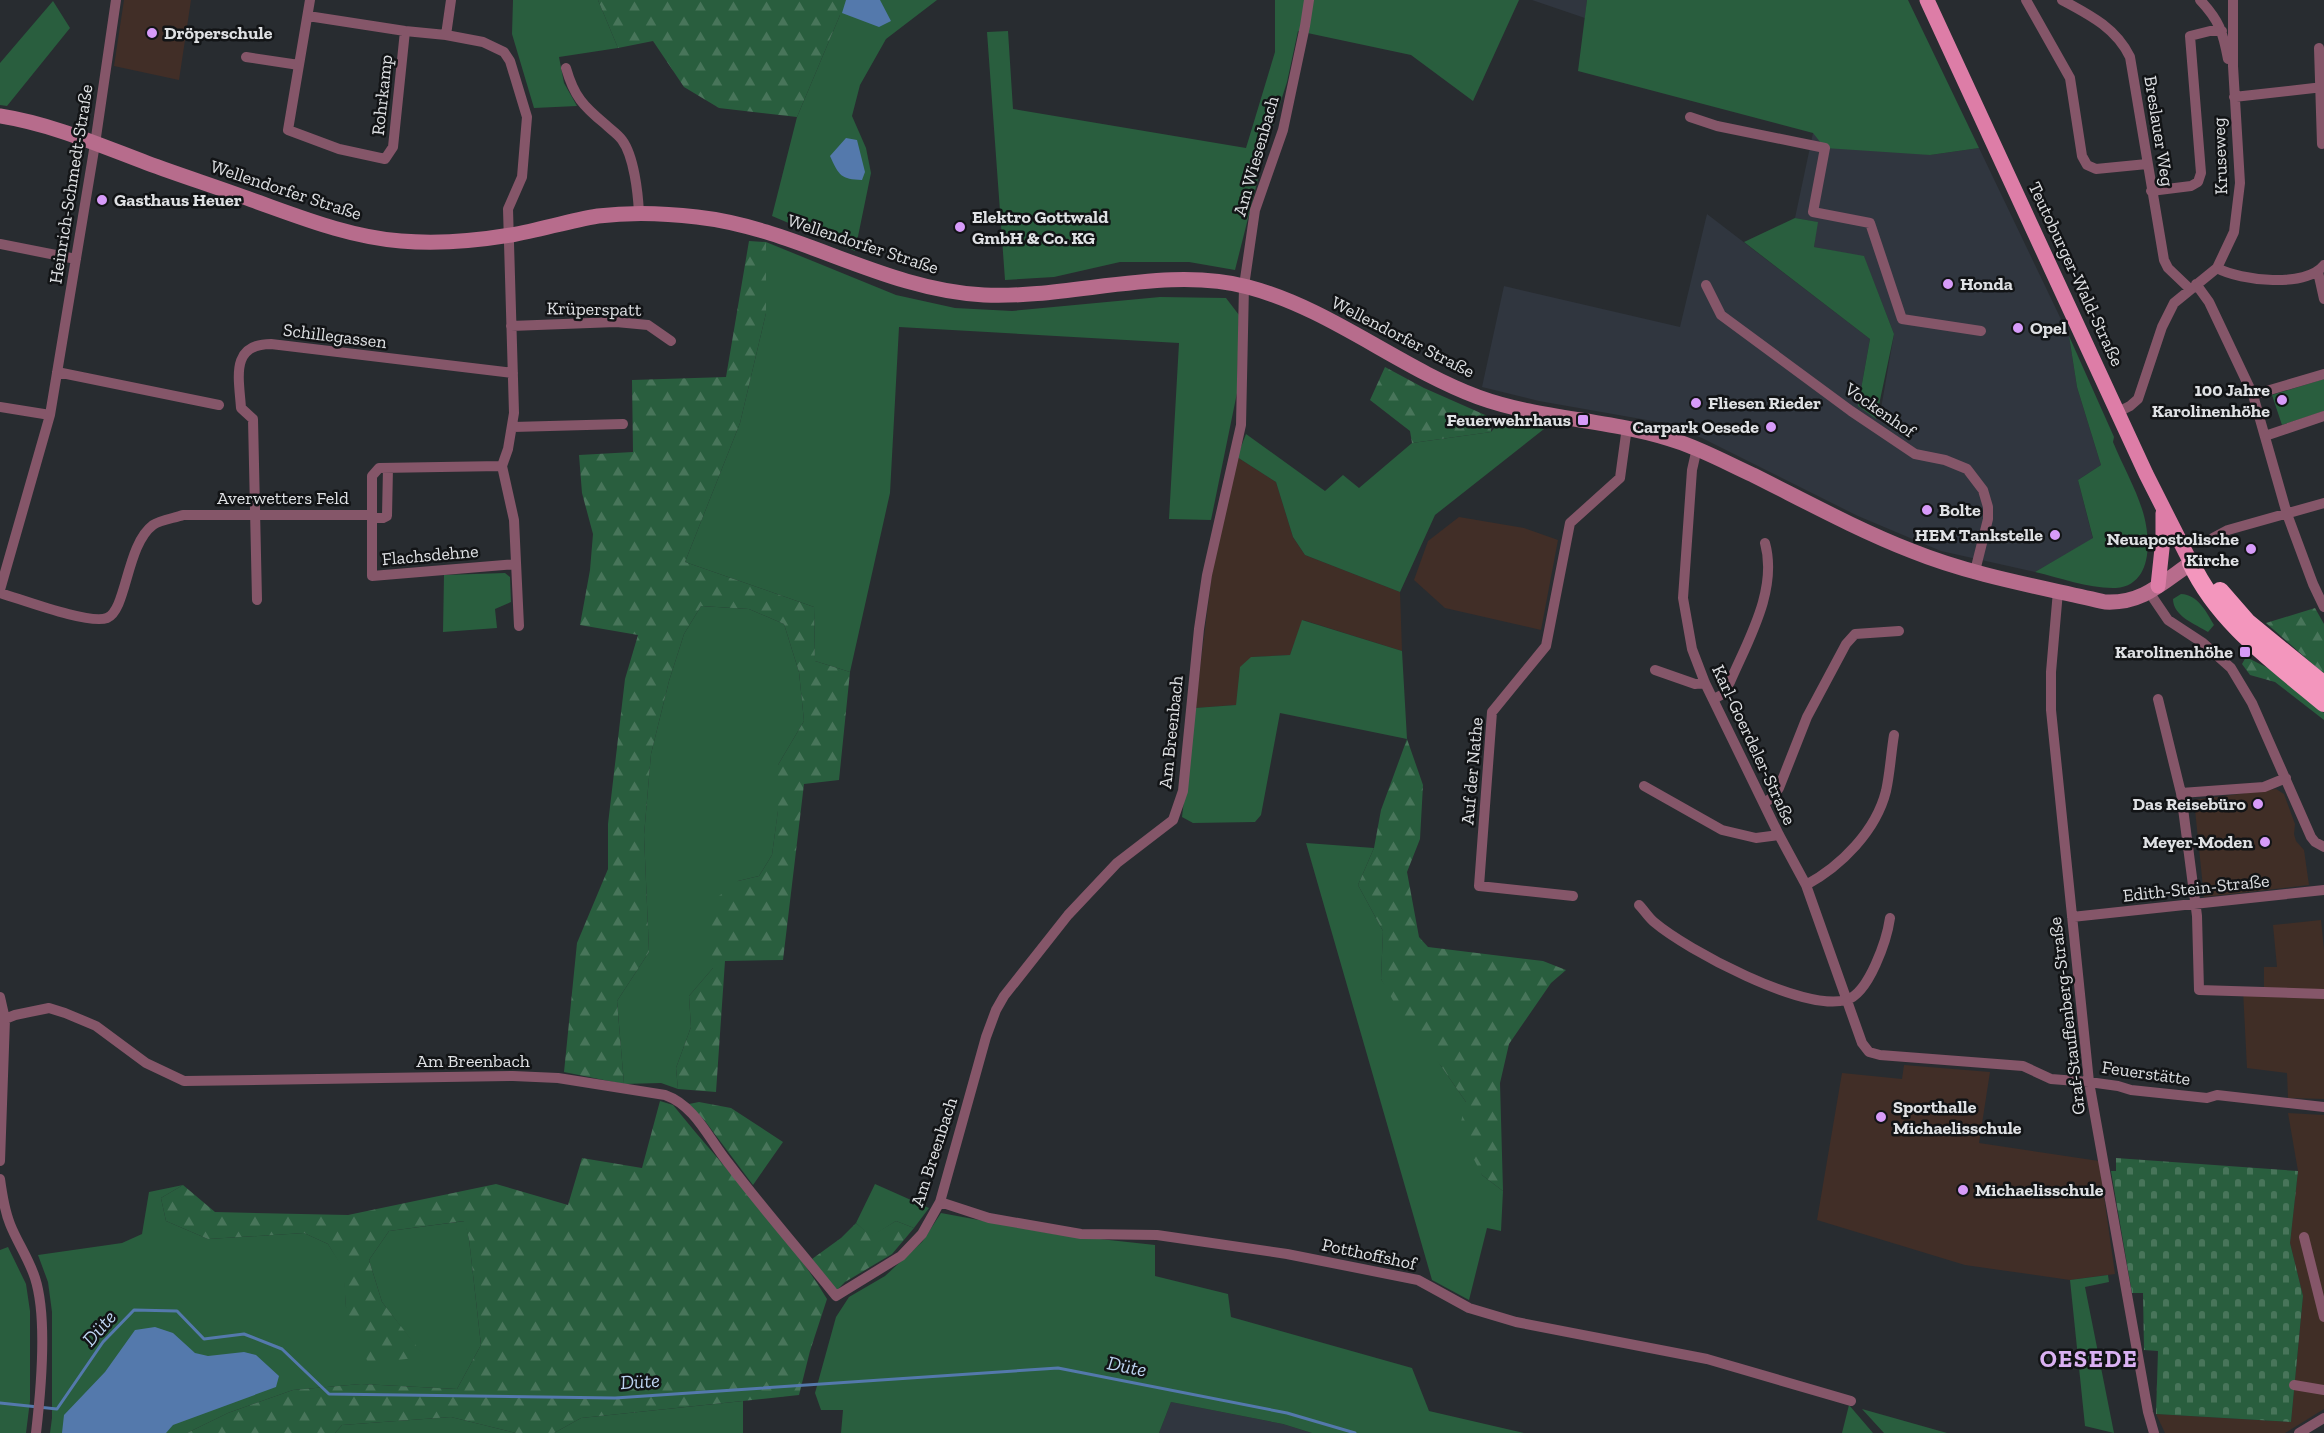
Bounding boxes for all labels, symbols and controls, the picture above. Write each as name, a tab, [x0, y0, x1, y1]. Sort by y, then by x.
place label: Dröperschule	[164, 22, 273, 44]
marker: Dröperschule	[145, 26, 159, 40]
street label: Rohrkamp	[367, 53, 397, 137]
street label: Breslauer Weg	[2139, 74, 2179, 188]
street label: Heinrich-Schmedt-Straße	[44, 83, 98, 285]
street label: Am Wiesenbach	[1228, 93, 1284, 219]
street label: Kruseweg	[2208, 117, 2232, 195]
street label: Wellendorfer Straße	[208, 155, 364, 225]
street label: Teutoburger-Wald-Straße	[2024, 178, 2128, 370]
place label: Gasthaus Heuer	[114, 189, 242, 211]
marker: Gasthaus Heuer	[95, 193, 109, 207]
place label: Elektro Gottwald GmbH & Co. KG	[972, 206, 1109, 249]
street label: Wellendorfer Straße	[785, 209, 941, 279]
marker: Elektro Gottwald GmbH & Co. KG	[953, 220, 967, 234]
place label: Honda	[1960, 273, 2013, 295]
marker: Honda	[1941, 277, 1955, 291]
street label: Wellendorfer Straße	[1328, 291, 1478, 383]
street label: Krüperspatt	[546, 297, 642, 321]
place label: Opel	[2030, 317, 2067, 339]
street label: Schillegassen	[282, 319, 389, 353]
marker: Opel	[2011, 321, 2025, 335]
street label: Vockenhof	[1840, 377, 1920, 443]
place label: 100 Jahre Karolinenhöhe	[2152, 379, 2270, 422]
place label: Fliesen Rieder	[1708, 392, 1821, 414]
marker: 100 Jahre Karolinenhöhe	[2275, 393, 2289, 407]
marker: Fliesen Rieder	[1689, 396, 1703, 410]
place label: Feuerwehrhaus	[1446, 409, 1571, 431]
marker: Feuerwehrhaus	[1576, 413, 1590, 427]
place label: Carpark Oesede	[1632, 416, 1759, 438]
marker: Carpark Oesede	[1764, 420, 1778, 434]
street label: Averwetters Feld	[217, 487, 349, 509]
place label: Bolte	[1939, 499, 1981, 521]
marker: Bolte	[1920, 503, 1934, 517]
place label: HEM Tankstelle	[1915, 524, 2043, 546]
marker: HEM Tankstelle	[2048, 528, 2062, 542]
place label: Neuapostolische Kirche	[2107, 528, 2239, 571]
street label: Flachsdehne	[381, 540, 479, 570]
marker: Neuapostolische Kirche	[2244, 542, 2258, 556]
place label: Karolinenhöhe	[2115, 641, 2233, 663]
marker: Karolinenhöhe	[2238, 645, 2252, 659]
street label: Karl-Goerdeler-Straße	[1707, 661, 1801, 829]
street label: Am Breenbach	[1154, 674, 1188, 790]
street label: Auf der Nathe	[1456, 716, 1488, 826]
place label: Das Reisebüro	[2133, 793, 2247, 815]
marker: Das Reisebüro	[2251, 797, 2265, 811]
place label: Meyer-Moden	[2142, 831, 2253, 853]
marker: Meyer-Moden	[2258, 835, 2272, 849]
street label: Edith-Stein-Straße	[2122, 869, 2270, 907]
street label: Graf-Stauffenberg-Straße	[2044, 916, 2090, 1116]
street label: Am Breenbach	[416, 1050, 530, 1072]
street label: Feuerstätte	[2100, 1056, 2192, 1090]
street label: Am Breenbach	[906, 1095, 962, 1209]
place label: Sporthalle Michaelisschule	[1893, 1096, 2022, 1139]
marker: Sporthalle Michaelisschule	[1874, 1110, 1888, 1124]
place label: Michaelisschule	[1975, 1179, 2104, 1201]
marker: Michaelisschule	[1956, 1183, 1970, 1197]
street label: Potthoffshof	[1320, 1233, 1419, 1275]
water label: Düte	[77, 1305, 121, 1351]
district label: OESEDE	[2040, 1344, 2138, 1373]
water label: Düte	[1105, 1350, 1149, 1382]
water label: Düte	[619, 1368, 661, 1394]

